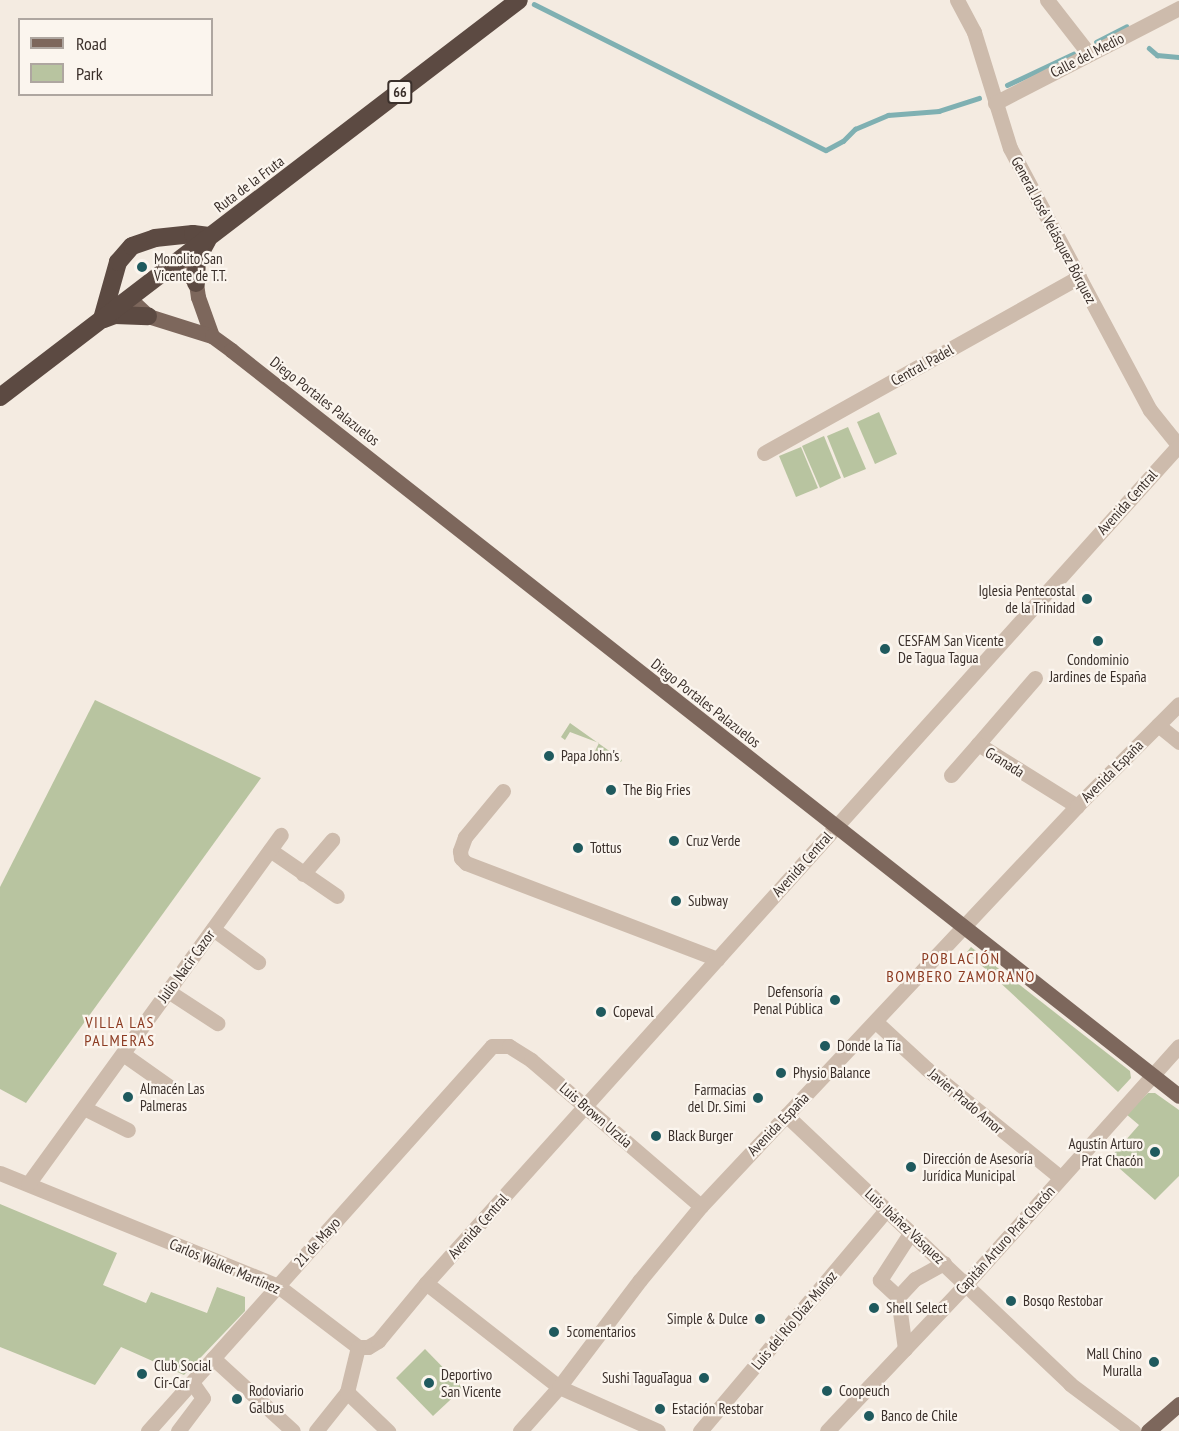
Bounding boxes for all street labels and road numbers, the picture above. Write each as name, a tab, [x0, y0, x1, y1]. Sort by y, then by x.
street label: Calle del Medio	[1047, 29, 1127, 81]
road number: 66	[386, 81, 414, 103]
street label: Ruta de la Fruta	[211, 152, 287, 216]
street label: General José Velásquez Bórquez	[1007, 153, 1101, 307]
street label: Central Padel	[888, 340, 956, 390]
street label: Diego Portales Palazuelos	[267, 353, 383, 449]
street label: Avenida Central	[1093, 466, 1161, 538]
street label: Diego Portales Palazuelos	[648, 655, 764, 751]
street label: Avenida España	[1077, 736, 1147, 806]
street label: Granada	[982, 743, 1028, 781]
street label: Avenida Central	[768, 828, 836, 900]
street label: Julio Nacir Cazor	[154, 926, 218, 1006]
street label: Javier Prado Amor	[925, 1064, 1007, 1138]
street label: Luis Brown Urzúa	[556, 1079, 636, 1151]
street label: Avenida España	[743, 1089, 813, 1159]
street label: Capitán Arturo Prat Chacón	[952, 1182, 1058, 1298]
street label: Luis Ibáñez Vásquez	[861, 1184, 949, 1268]
street label: Avenida Central	[444, 1190, 512, 1262]
street label: 21 de Mayo	[290, 1214, 344, 1270]
street label: Carlos Walker Martínez	[167, 1235, 283, 1297]
street label: Luis del Río Díaz Muñoz	[747, 1267, 841, 1373]

